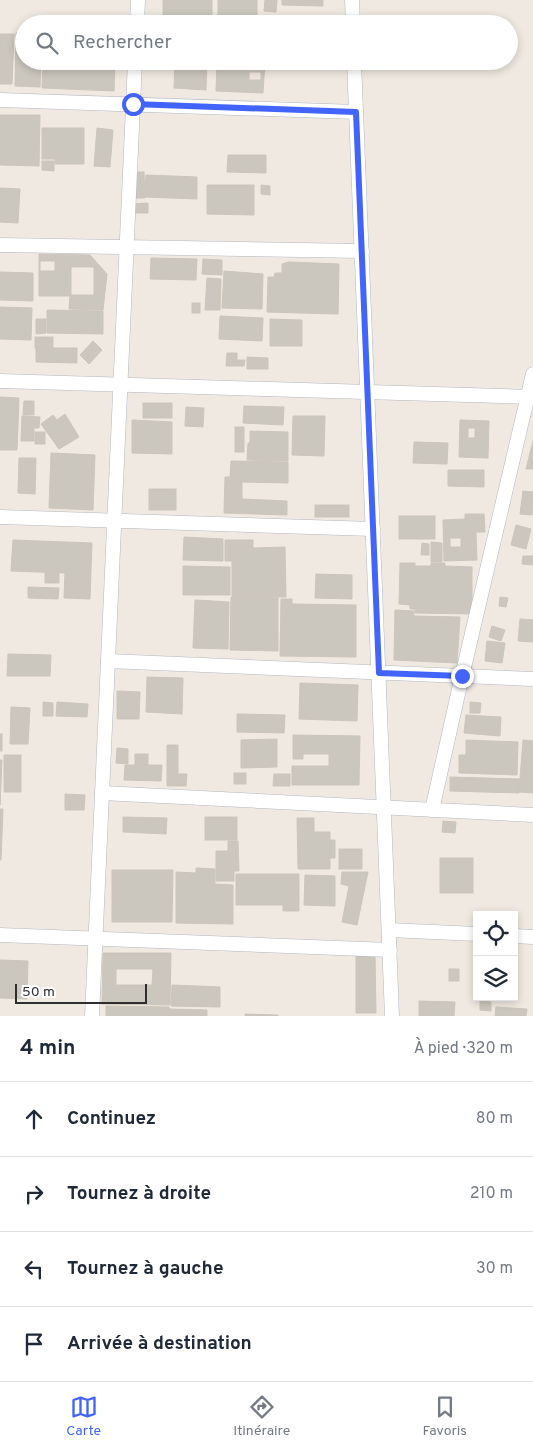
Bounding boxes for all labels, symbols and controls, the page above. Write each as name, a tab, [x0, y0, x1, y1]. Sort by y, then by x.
search box	[15, 15, 518, 70]
icon: search	[33, 29, 61, 57]
text: Rechercher	[73, 31, 172, 55]
route start	[122, 93, 145, 116]
route end	[451, 665, 474, 688]
map controls	[473, 911, 518, 1001]
button: locate	[473, 911, 518, 956]
button: layers	[473, 956, 518, 1001]
scale bar	[15, 981, 148, 1004]
text: 50 m	[22, 984, 55, 1001]
text: 4 min	[20, 1035, 76, 1062]
text: À pied · 320 m	[414, 1039, 513, 1059]
icon: ahead	[20, 1105, 48, 1133]
text: Continuez	[67, 1107, 156, 1131]
text: 80 m	[476, 1109, 513, 1129]
icon: right	[20, 1180, 48, 1208]
text: Tournez à droite	[67, 1182, 211, 1206]
text: 210 m	[470, 1184, 513, 1204]
icon: left	[20, 1255, 48, 1283]
text: Tournez à gauche	[67, 1257, 224, 1281]
text: 30 m	[476, 1259, 513, 1279]
icon: arrive	[20, 1330, 48, 1358]
text: Arrivée à destination	[67, 1332, 252, 1356]
tab: Carte	[66, 1393, 101, 1440]
tab: Itinéraire	[233, 1393, 290, 1440]
tab: Favoris	[422, 1393, 467, 1440]

